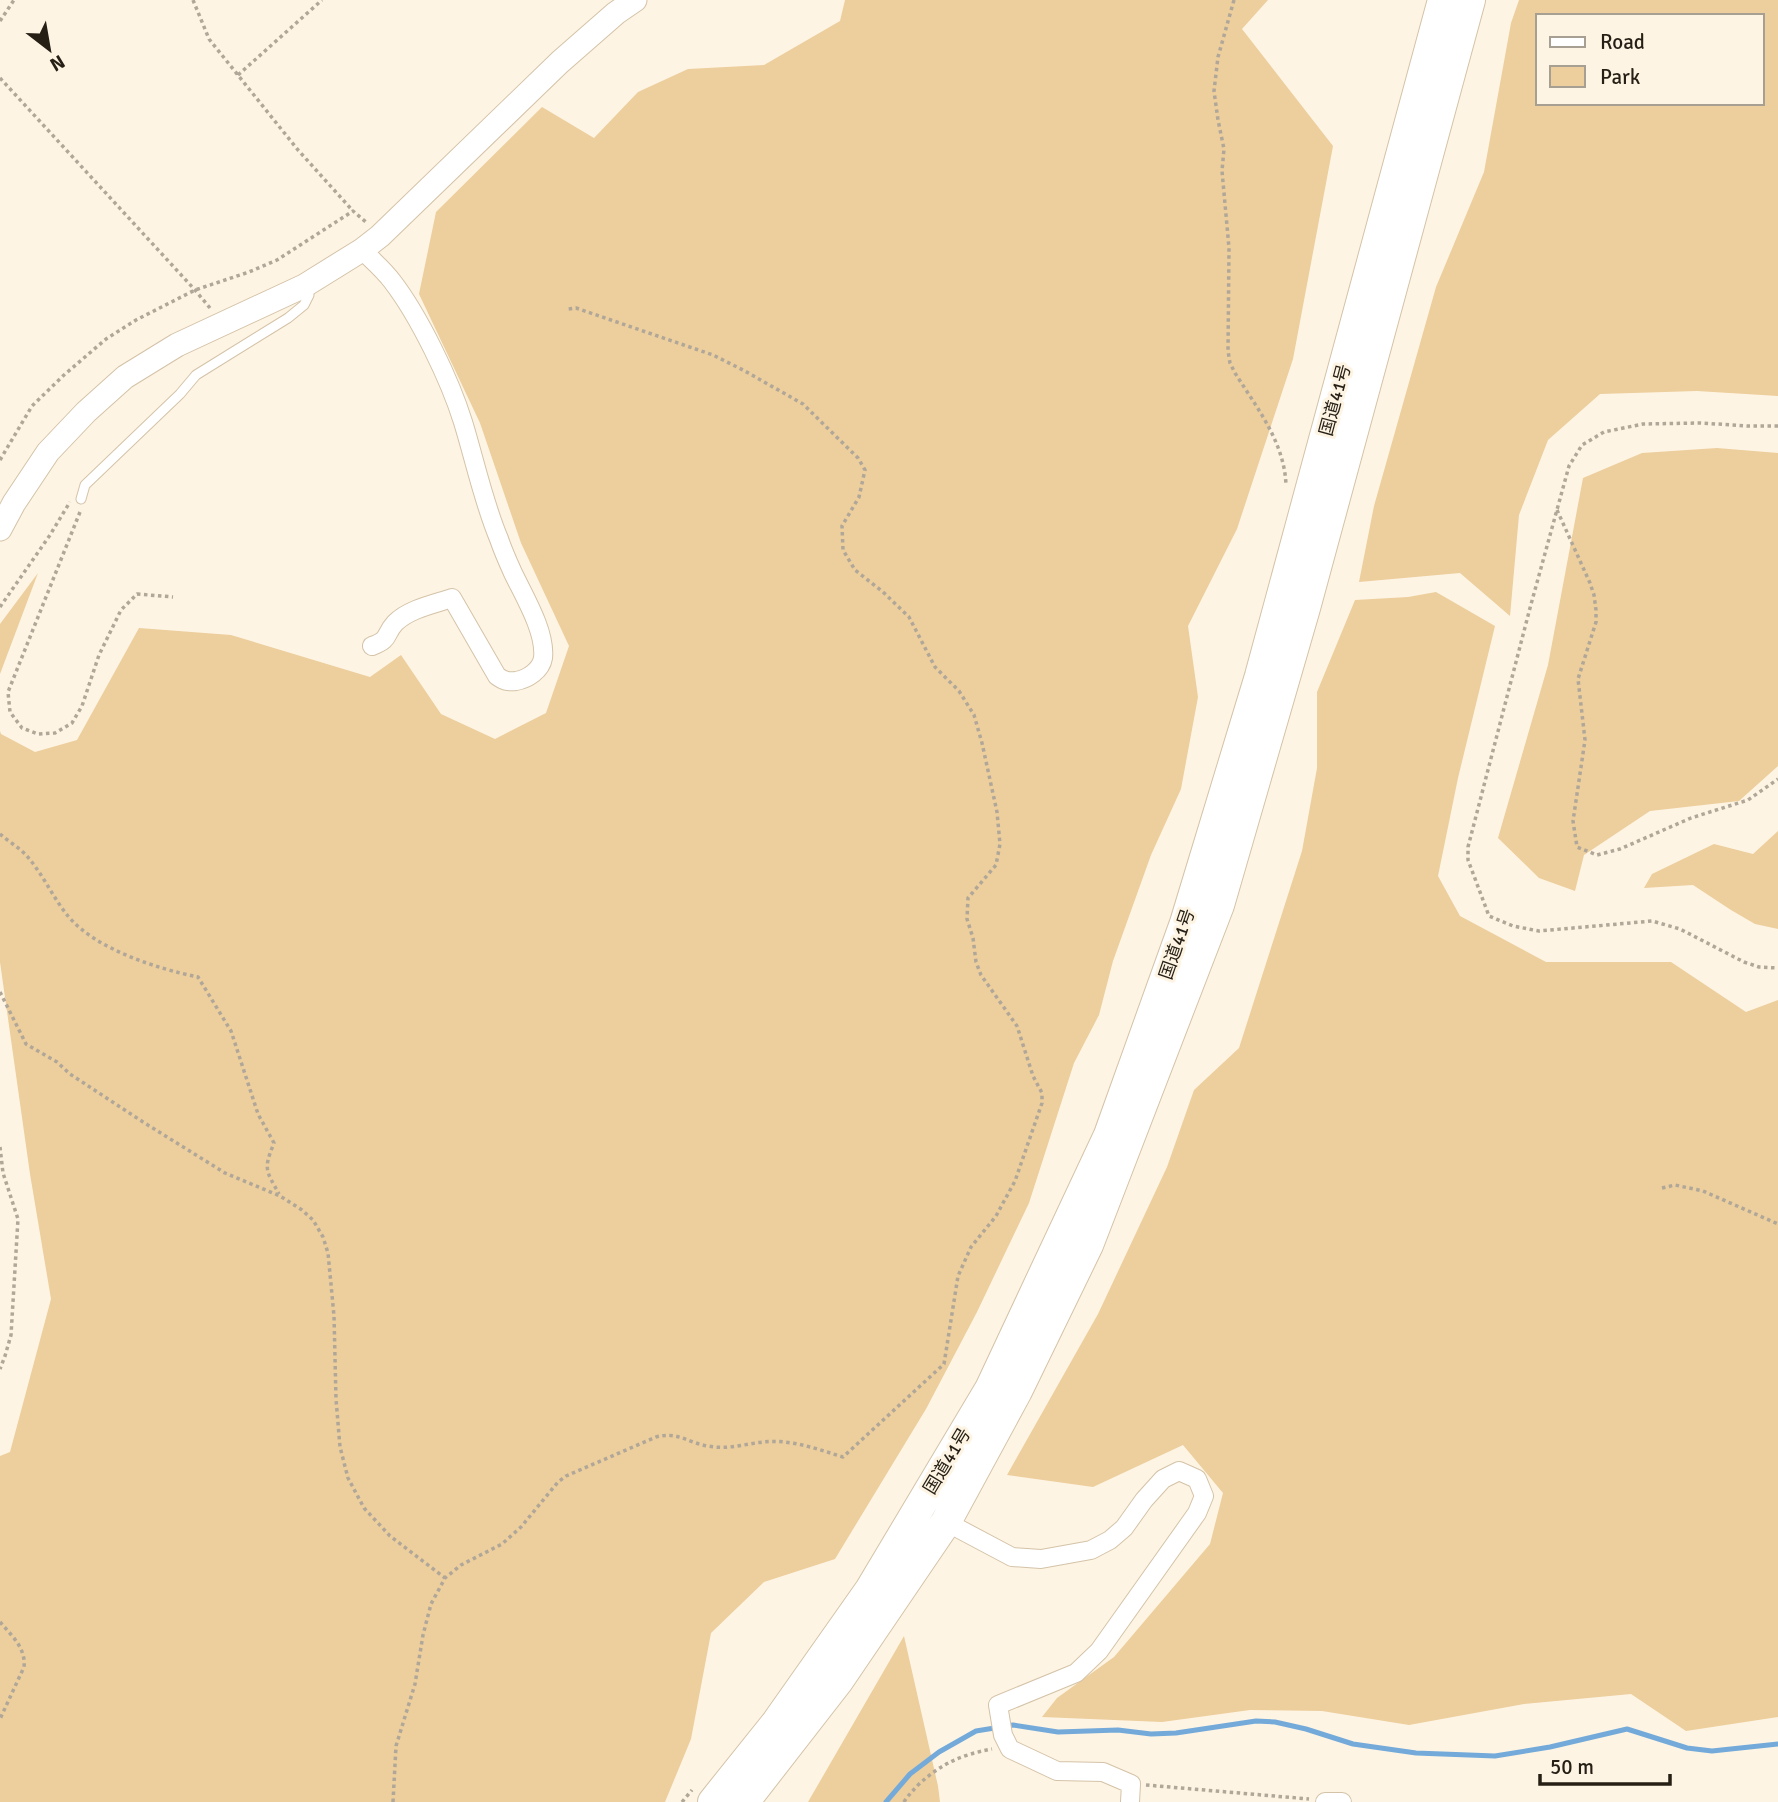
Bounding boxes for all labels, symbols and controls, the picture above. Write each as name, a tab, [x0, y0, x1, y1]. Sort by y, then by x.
north arrow	[14, 14, 84, 84]
legend	[1536, 14, 1764, 105]
text: Road	[1600, 29, 1645, 55]
text: N	[45, 49, 69, 76]
text: Park	[1600, 64, 1641, 90]
street label: 国道41号	[1315, 362, 1355, 438]
street label: 国道41号	[1155, 906, 1199, 982]
street label: 国道41号	[919, 1424, 975, 1498]
scale bar	[1540, 1742, 1670, 1786]
text: 50 m	[1550, 1754, 1594, 1780]

